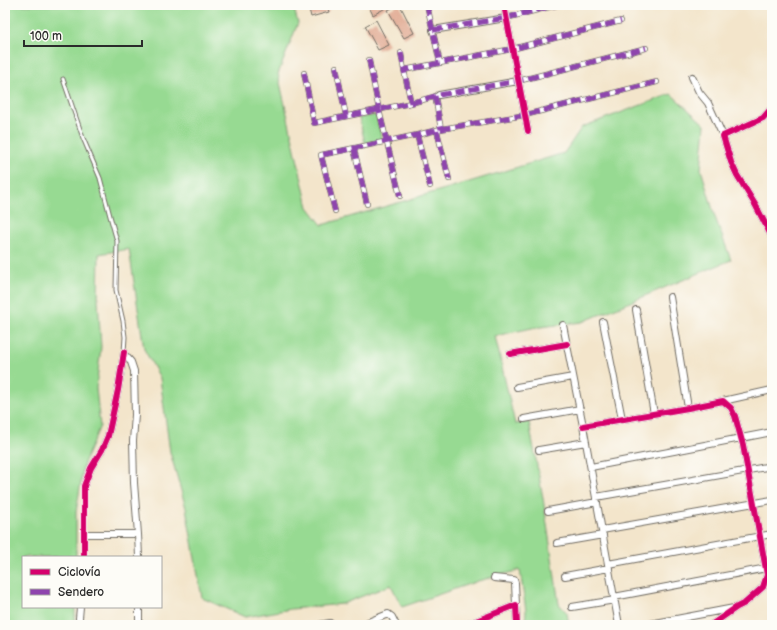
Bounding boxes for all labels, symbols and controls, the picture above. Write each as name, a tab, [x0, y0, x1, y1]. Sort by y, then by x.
scale bar	[24, 22, 142, 48]
text: 100 m	[30, 29, 62, 44]
legend	[22, 556, 162, 608]
text: Ciclovía	[58, 565, 101, 580]
text: Sendero	[58, 585, 104, 600]

